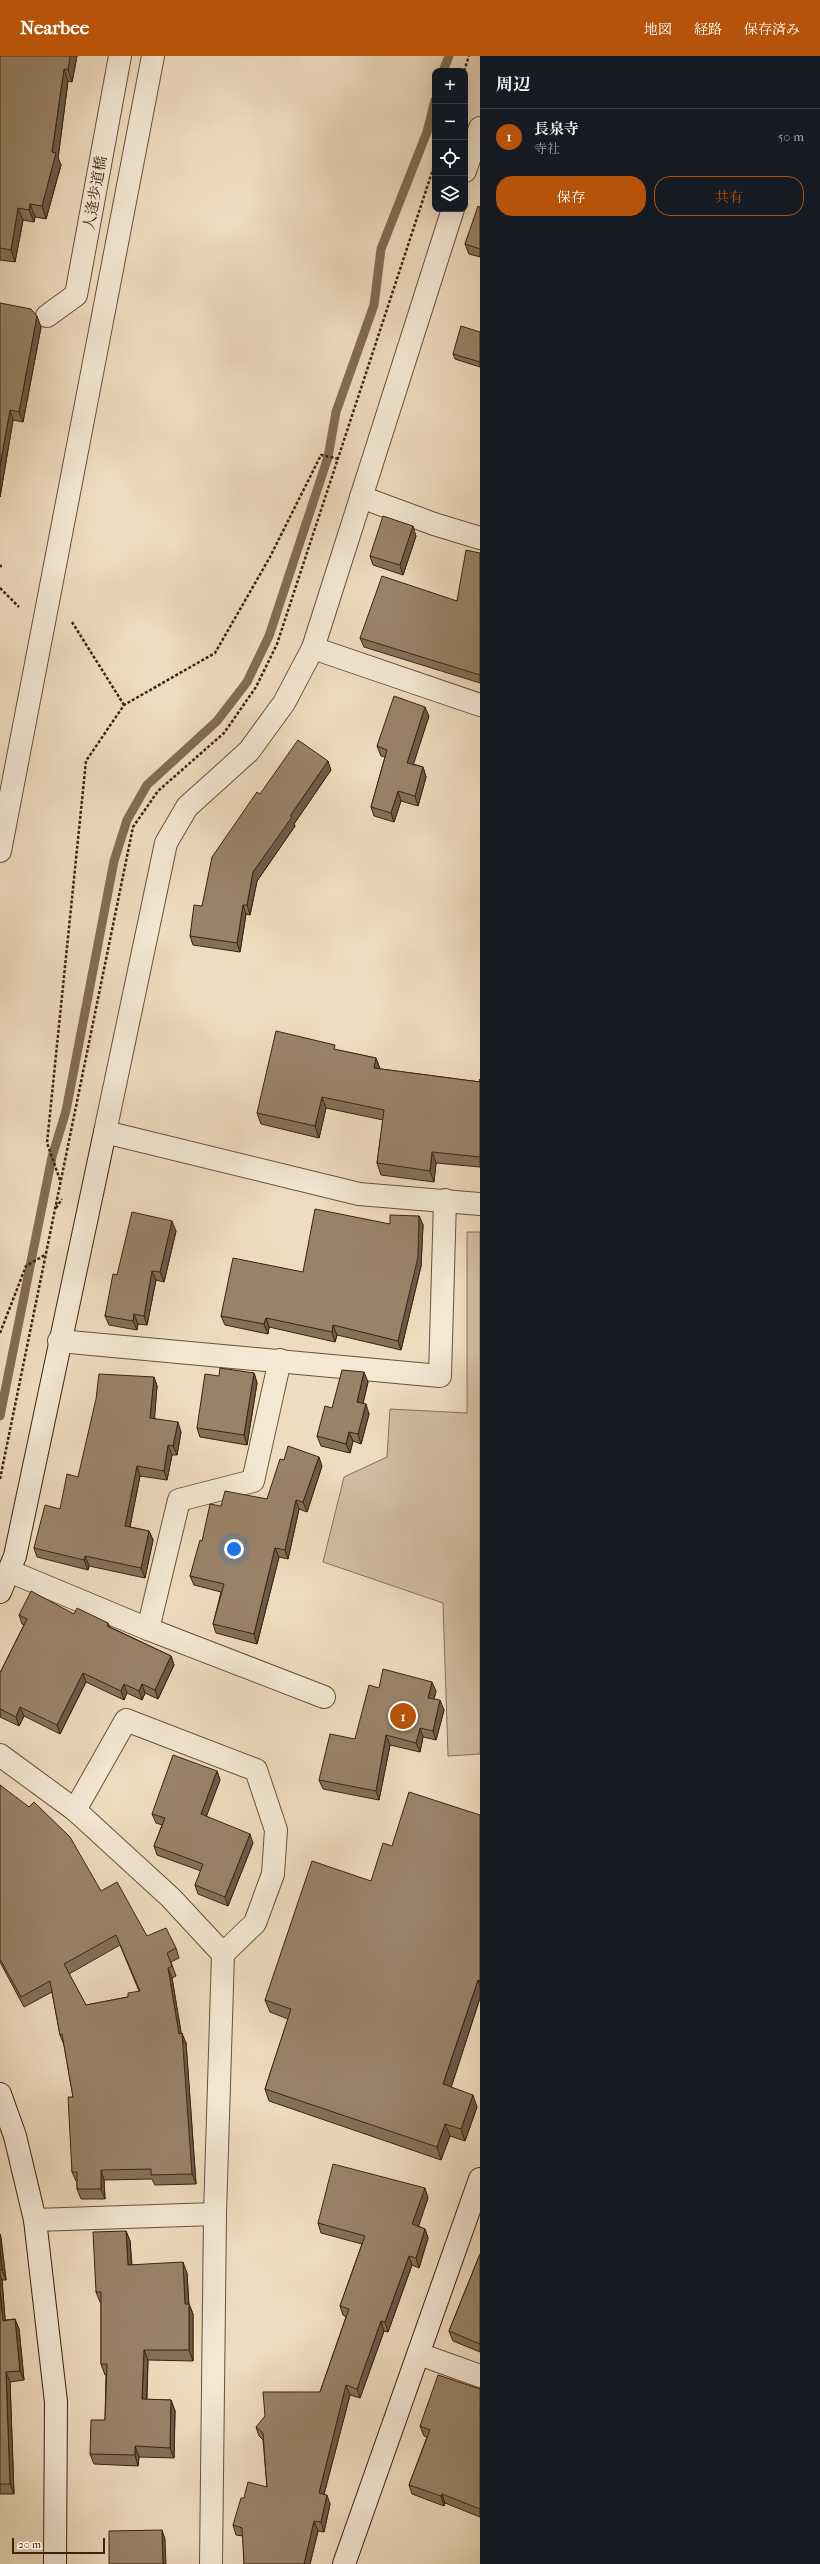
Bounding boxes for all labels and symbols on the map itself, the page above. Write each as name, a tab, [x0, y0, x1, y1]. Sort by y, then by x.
street label: 人逢歩道橋	[80, 154, 110, 232]
your location	[224, 1539, 244, 1559]
pin: 1	[390, 1701, 416, 1731]
scale bar	[12, 2536, 105, 2555]

